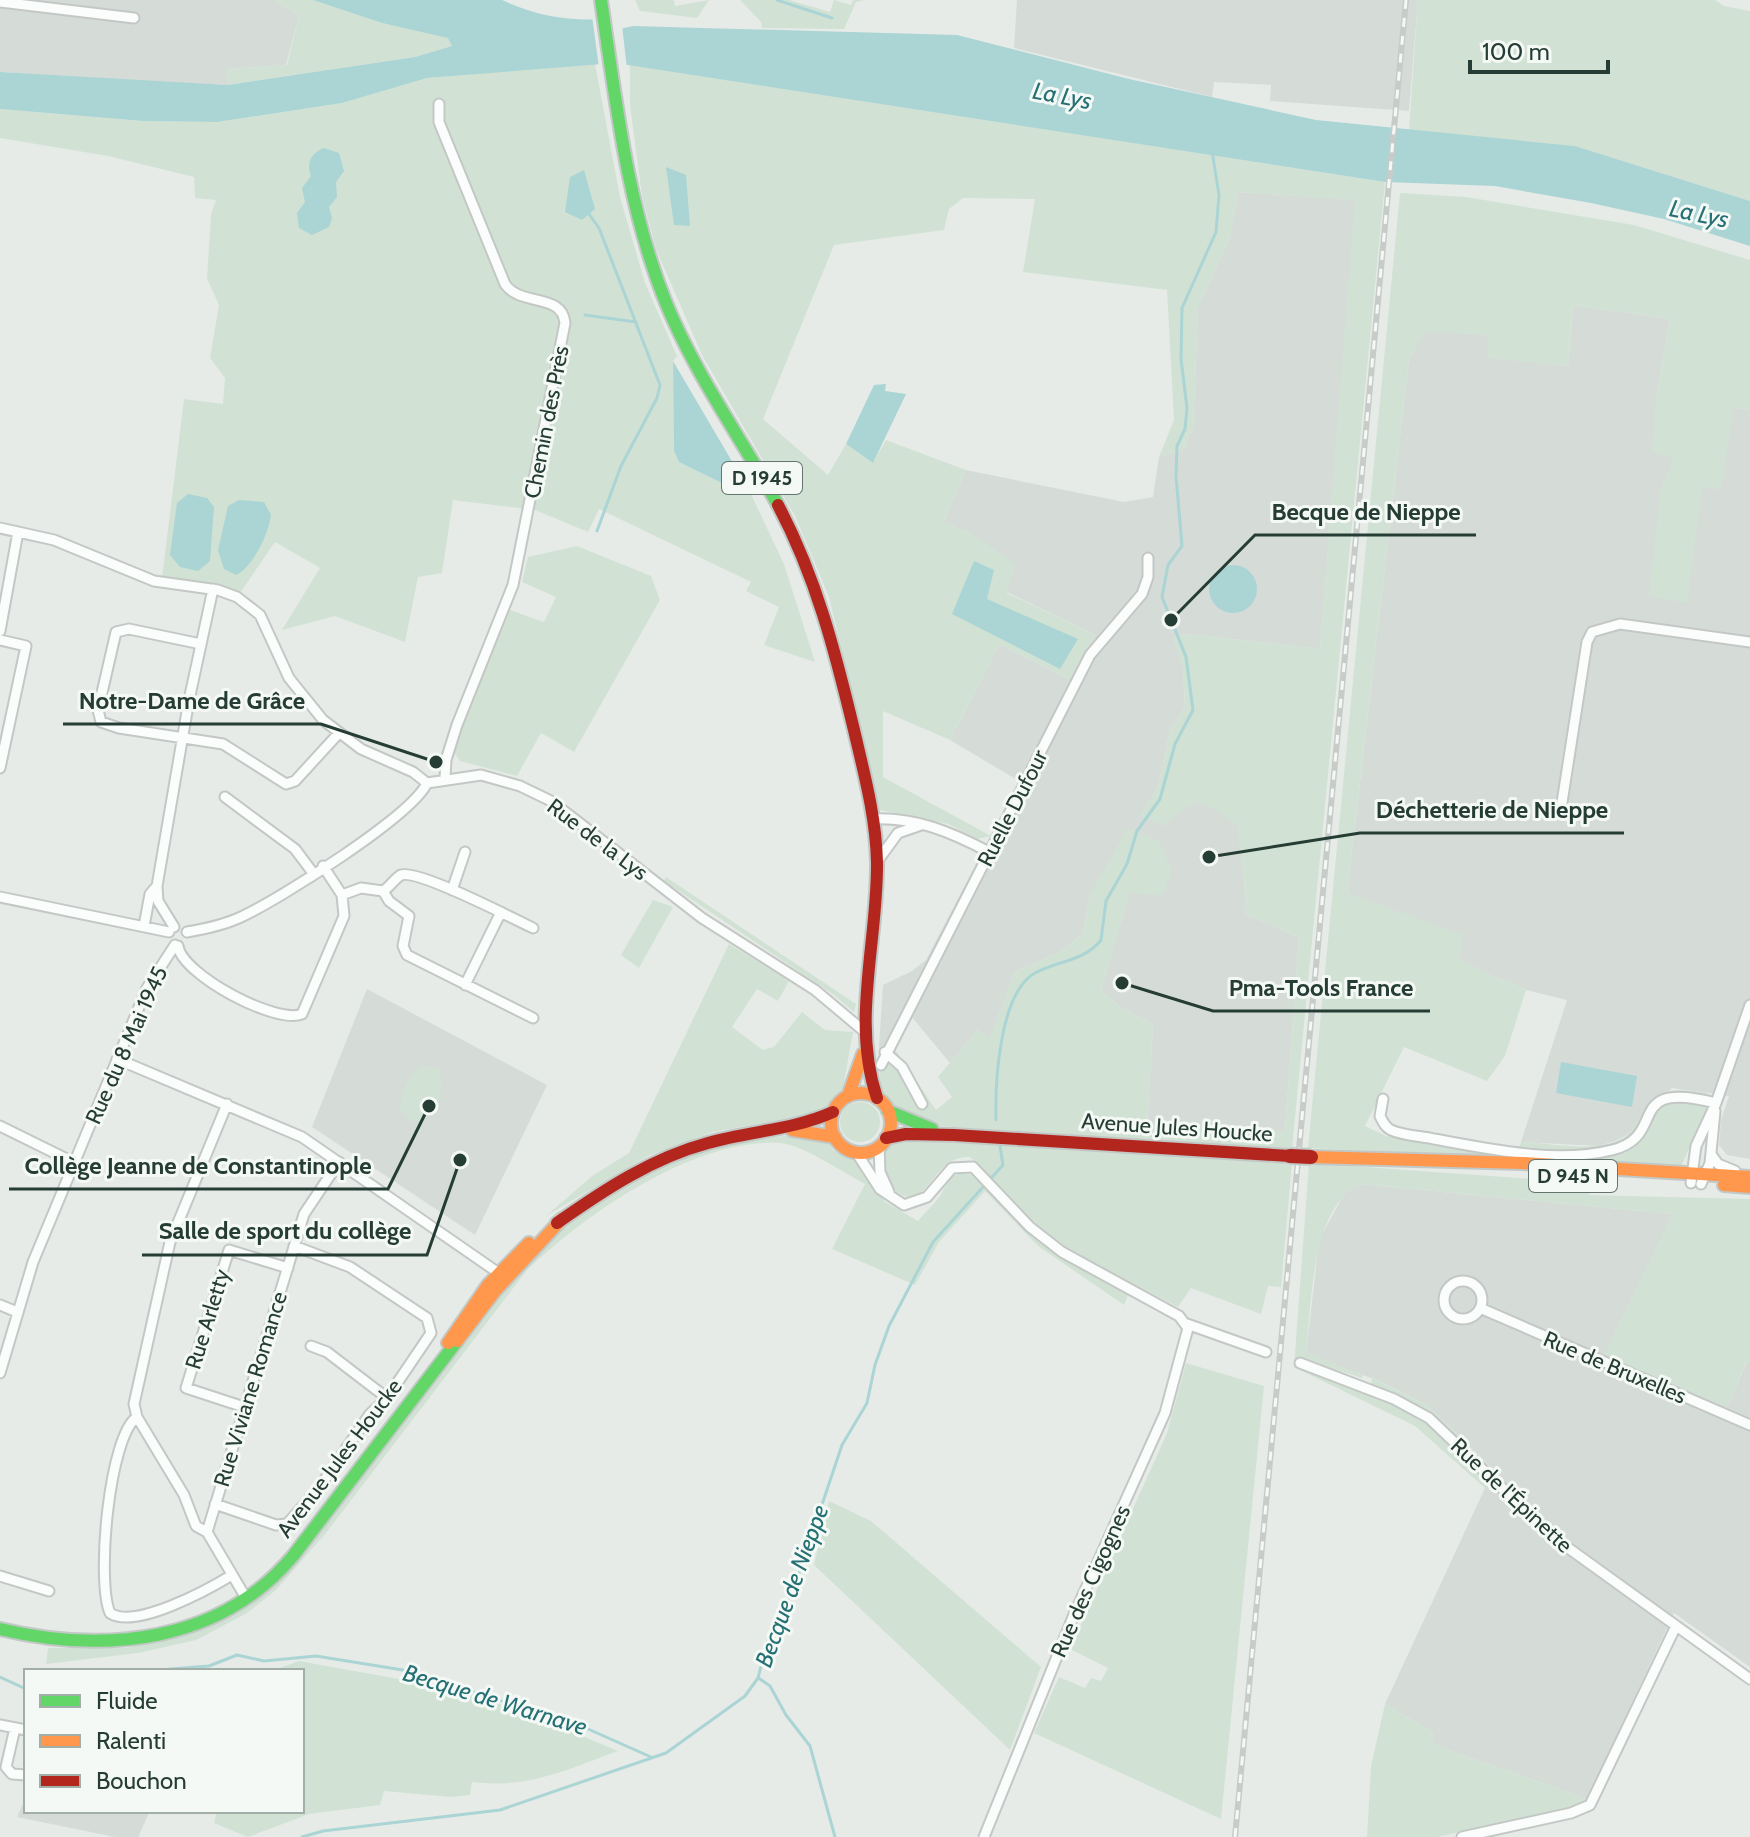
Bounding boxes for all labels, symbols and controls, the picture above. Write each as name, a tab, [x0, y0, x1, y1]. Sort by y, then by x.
scale bar	[1470, 24, 1608, 74]
text: 100 m	[1482, 37, 1550, 66]
water label: La Lys	[1030, 76, 1094, 115]
water label: La Lys	[1667, 193, 1731, 234]
street label: Chemin des Près	[518, 343, 575, 501]
road number: D 1945	[722, 462, 802, 494]
callout: Becque de Nieppe	[1255, 487, 1476, 535]
text: Becque de Nieppe	[1271, 497, 1461, 526]
callout: Notre-Dame de Grâce	[63, 676, 321, 724]
text: Notre-Dame de Grâce	[79, 686, 305, 715]
street label: Ruelle Dufour	[972, 745, 1053, 871]
callout: Déchetterie de Nieppe	[1360, 785, 1624, 833]
street label: Rue de la Lys	[542, 793, 653, 886]
text: Déchetterie de Nieppe	[1376, 795, 1608, 824]
street label: Rue du 8 Mai 1945	[80, 962, 173, 1128]
callout: Pma-Tools France	[1213, 963, 1430, 1011]
text: Pma-Tools France	[1229, 973, 1413, 1002]
street label: Avenue Jules Houcke	[1081, 1107, 1273, 1148]
callout: Collège Jeanne de Constantinople	[9, 1141, 388, 1189]
text: Collège Jeanne de Constantinople	[24, 1151, 372, 1180]
road number: D 945 N	[1529, 1160, 1617, 1192]
callout: Salle de sport du collège	[142, 1207, 427, 1255]
text: Salle de sport du collège	[159, 1216, 411, 1245]
street label: Rue Arletty	[179, 1266, 236, 1373]
street label: Rue Viviane Romance	[208, 1288, 293, 1490]
street label: Rue de Bruxelles	[1539, 1325, 1690, 1410]
street label: Avenue Jules Houcke	[271, 1374, 408, 1543]
street label: Rue de l'Épinette	[1445, 1432, 1578, 1559]
water label: Becque de Nieppe	[749, 1501, 834, 1671]
street label: Rue des Cigognes	[1045, 1501, 1136, 1662]
water label: Becque de Warnave	[400, 1658, 590, 1741]
legend	[24, 1669, 304, 1813]
text: Fluide	[96, 1686, 158, 1715]
text: Ralenti	[96, 1726, 166, 1755]
text: Bouchon	[96, 1766, 187, 1795]

